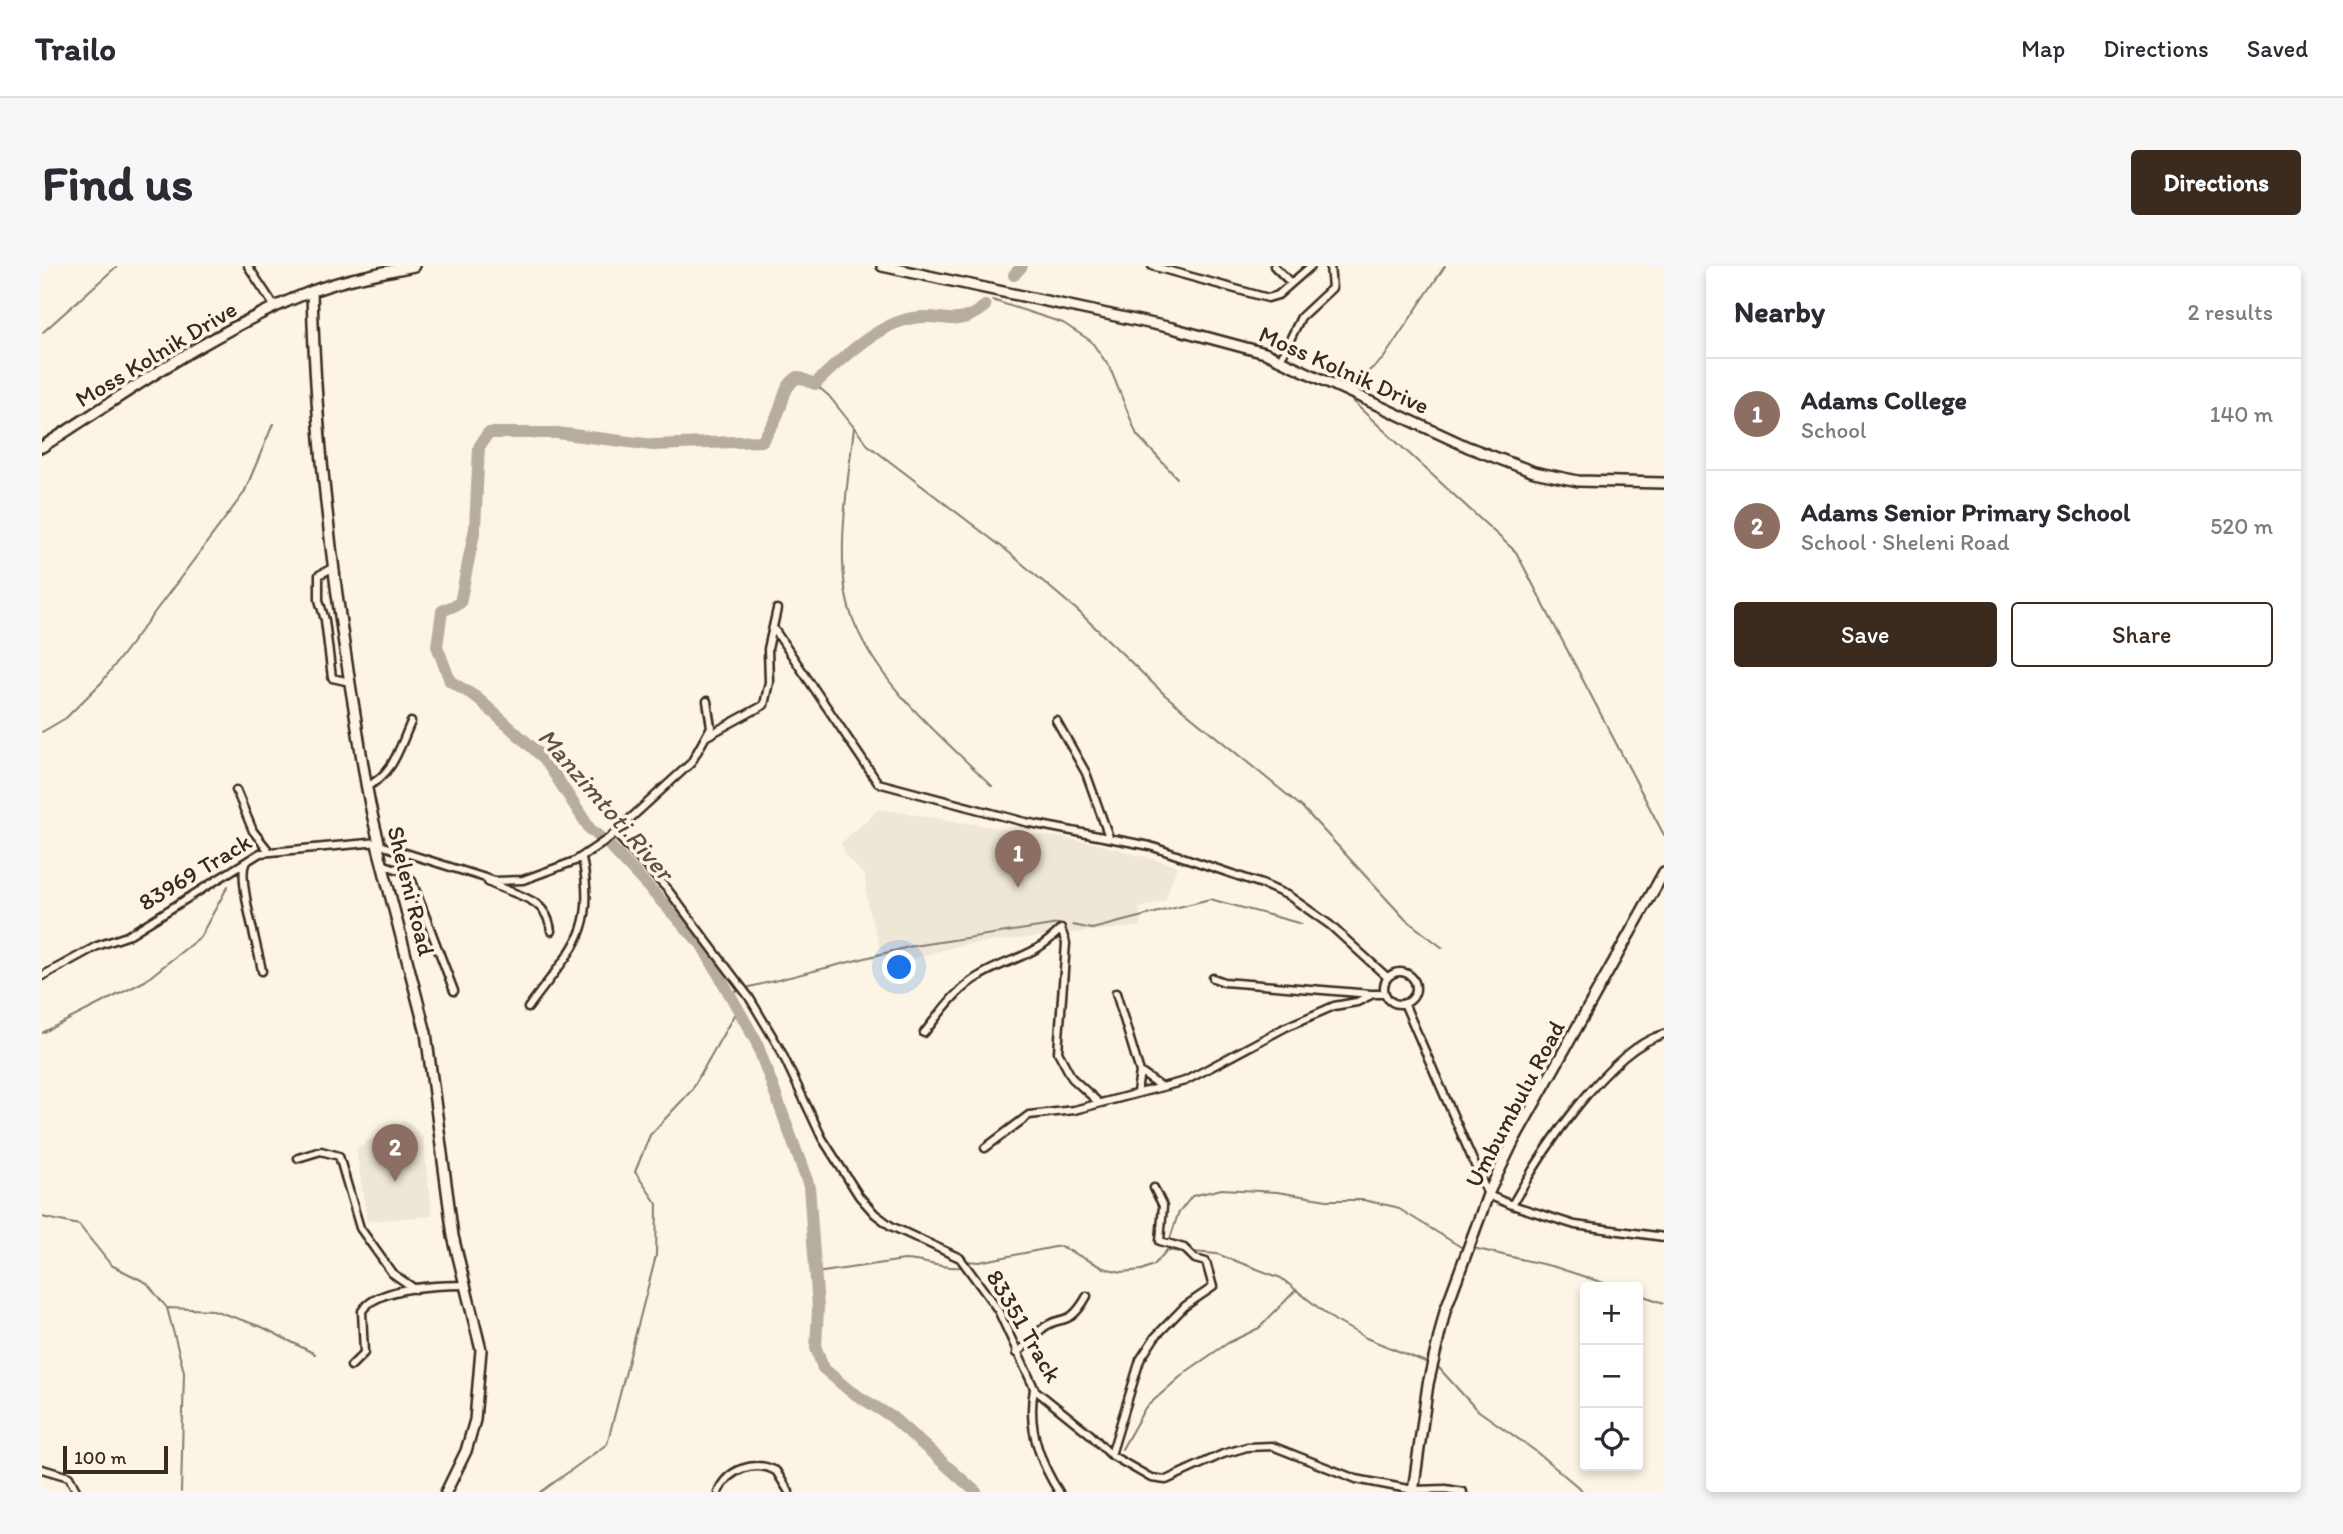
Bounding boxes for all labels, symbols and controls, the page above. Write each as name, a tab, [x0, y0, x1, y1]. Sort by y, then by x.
text: Trailo	[35, 29, 116, 68]
text: Map	[2021, 34, 2065, 63]
text: Directions	[2103, 34, 2209, 63]
text: Saved	[2247, 34, 2308, 63]
button: Directions	[2131, 150, 2301, 215]
text: Find us	[42, 153, 193, 212]
text: Nearby	[1734, 293, 1825, 330]
street label: Moss Kolnik Drive	[70, 294, 242, 413]
text: 2 results	[2187, 298, 2273, 326]
street label: Moss Kolnik Drive	[1255, 319, 1434, 420]
text: Adams College	[1801, 384, 1967, 416]
text: 1	[1752, 400, 1762, 428]
text: 140 m	[2210, 400, 2273, 428]
text: School	[1801, 416, 1866, 444]
text: Adams Senior Primary School	[1801, 496, 2130, 528]
text: 2	[1751, 512, 1763, 540]
text: 520 m	[2210, 512, 2273, 540]
text: School · Sheleni Road	[1801, 528, 2010, 556]
button: Save	[1734, 602, 1997, 667]
button: Share	[2011, 602, 2273, 667]
water label: Manzimtoti River	[531, 721, 683, 889]
street label: Sheleni Road	[381, 823, 442, 959]
street label: 83969 Track	[133, 826, 257, 917]
pin: 1	[995, 830, 1041, 888]
your location	[882, 950, 916, 984]
street label: Umbumbulu Road	[1458, 1015, 1571, 1192]
pin: 2	[372, 1124, 418, 1182]
street label: 83351 Track	[980, 1264, 1069, 1388]
map controls	[1580, 1282, 1643, 1471]
button: +	[1580, 1282, 1643, 1345]
button: −	[1580, 1345, 1643, 1408]
button: locate	[1580, 1408, 1643, 1471]
scale bar	[63, 1443, 168, 1475]
text: 100 m	[74, 1446, 126, 1469]

